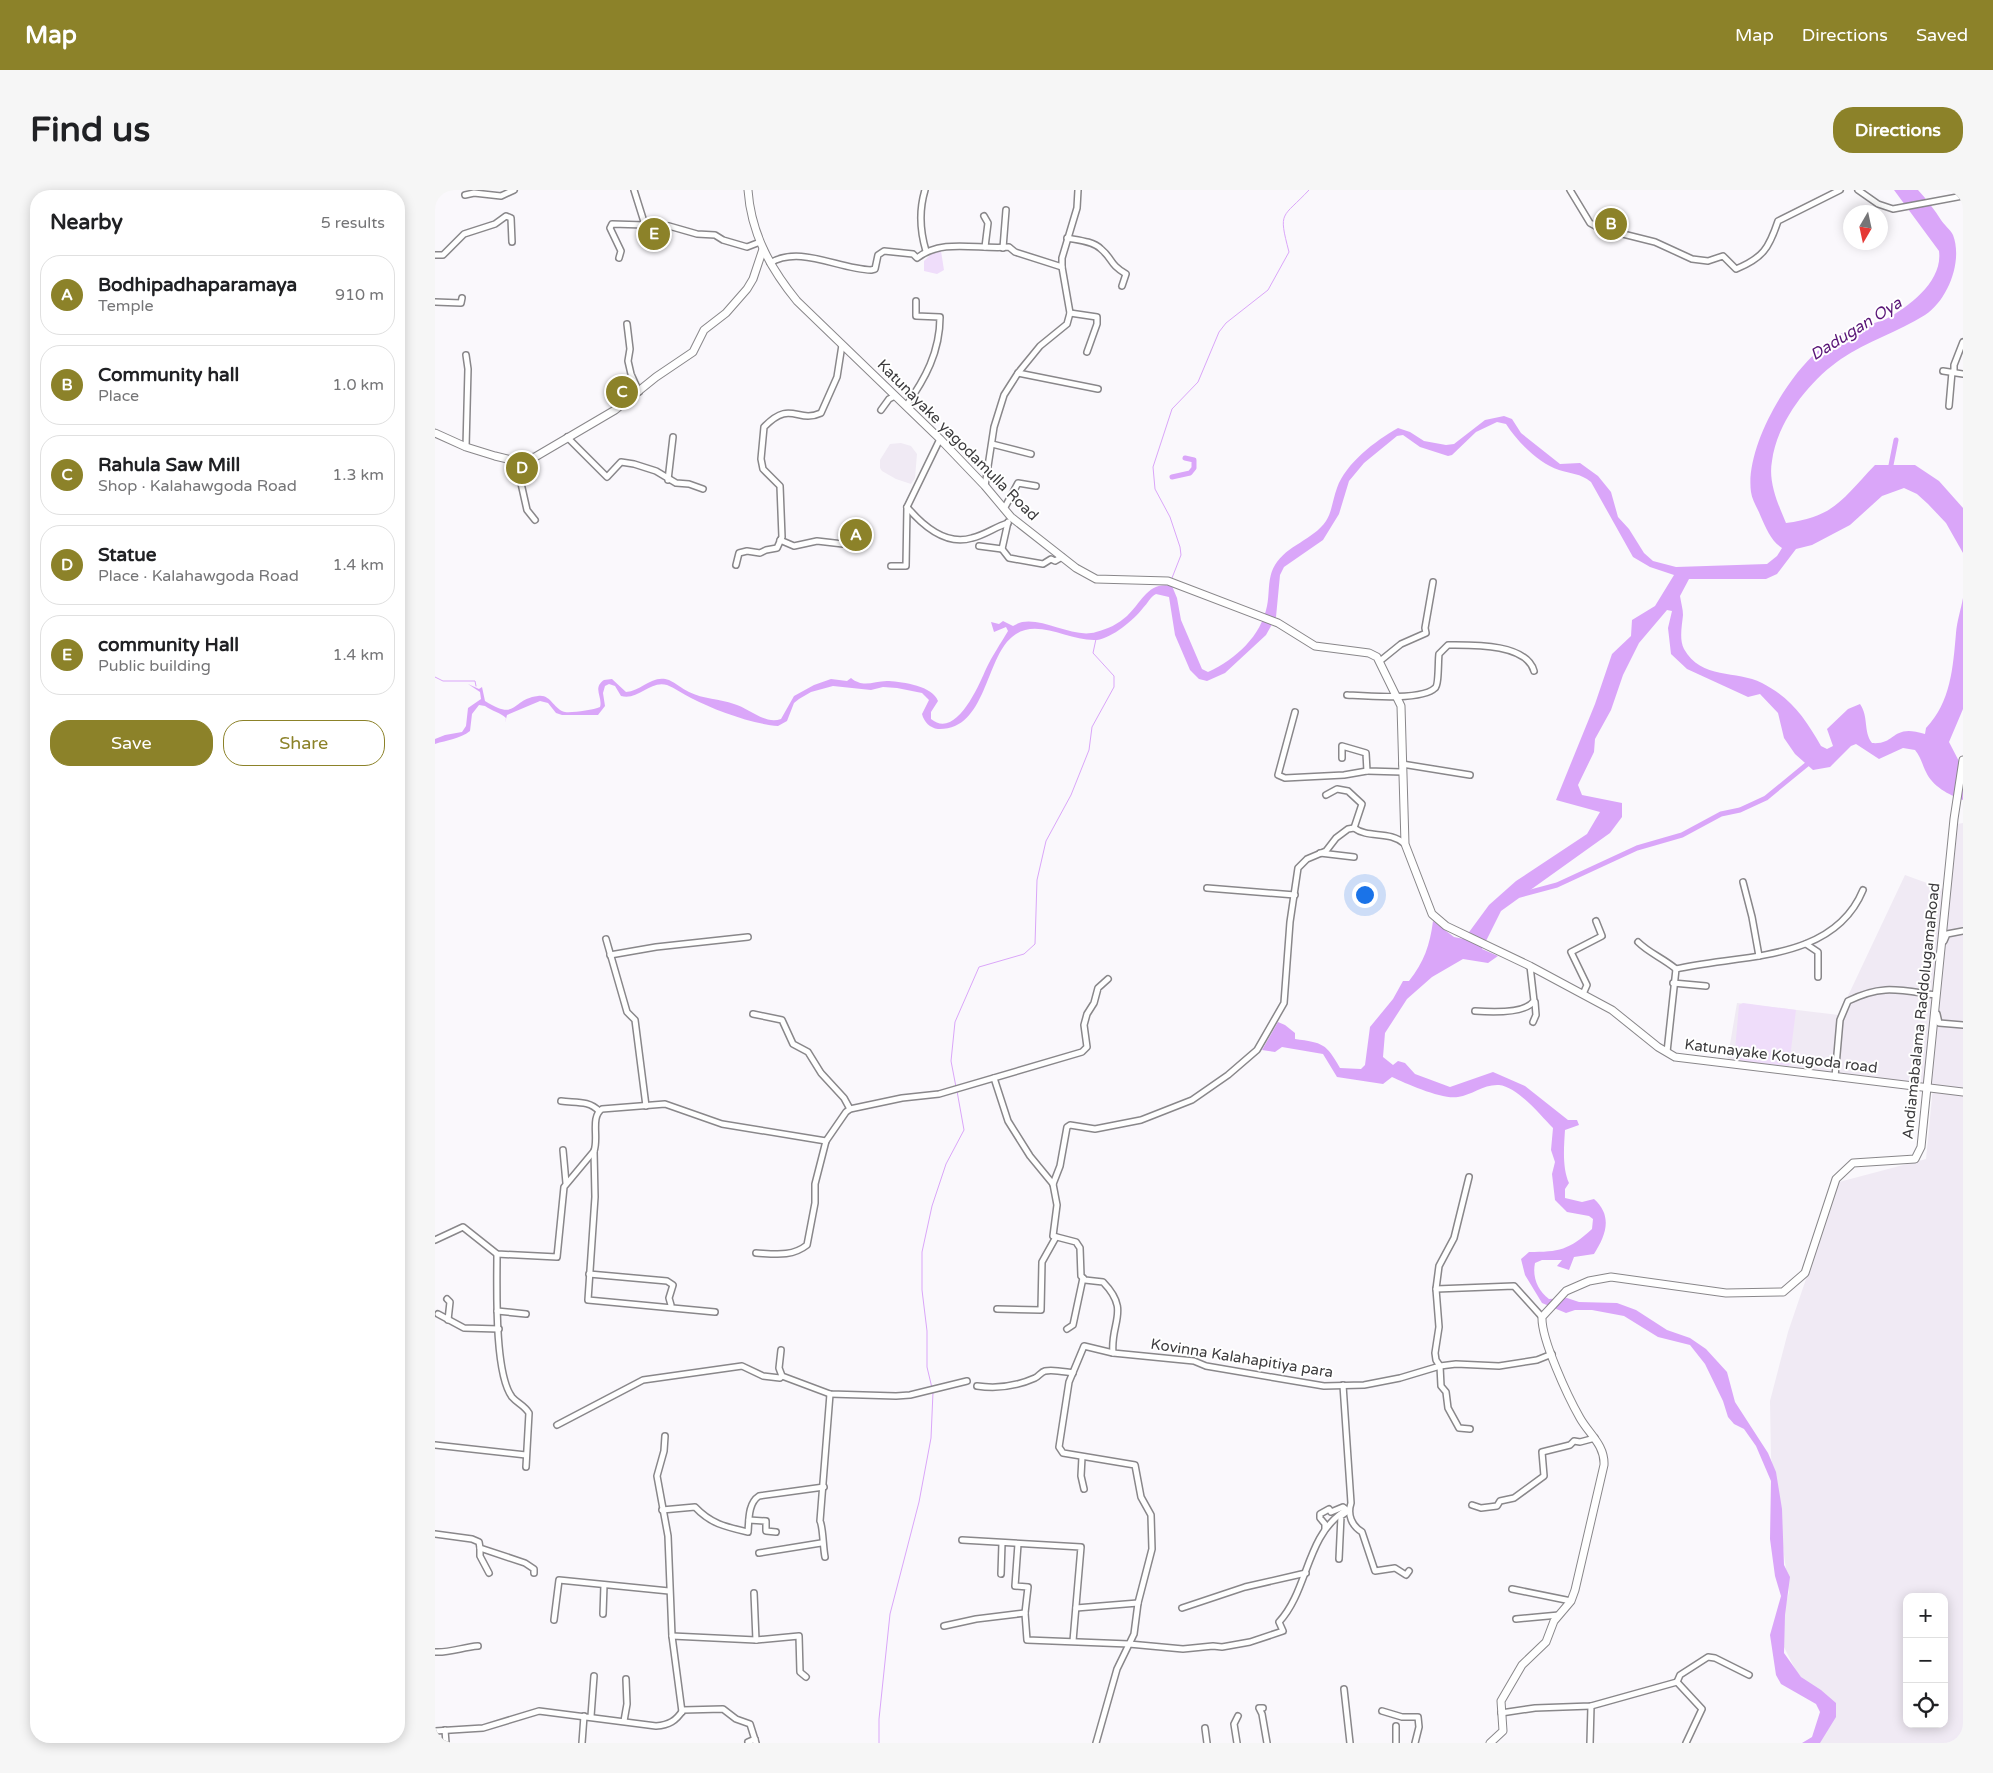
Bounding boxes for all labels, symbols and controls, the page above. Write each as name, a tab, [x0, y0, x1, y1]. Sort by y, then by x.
text: Map	[25, 21, 77, 50]
text: Map	[1735, 24, 1774, 46]
text: Directions	[1802, 24, 1888, 46]
text: Saved	[1916, 24, 1968, 46]
button: Directions	[1833, 107, 1963, 153]
text: Find us	[30, 109, 150, 151]
pin: B	[1595, 205, 1627, 243]
north arrow	[1843, 205, 1888, 250]
text: Nearby	[50, 210, 123, 235]
text: 5 results	[321, 213, 385, 233]
pin: E	[638, 215, 670, 253]
text: Bodhipadhaparamaya	[98, 274, 297, 296]
text: A	[61, 285, 73, 305]
text: 910 m	[335, 285, 384, 305]
water label: Dadugan Oya	[1807, 292, 1906, 365]
text: Temple	[98, 296, 154, 316]
street label: Katunayake yagodamulla Road	[874, 356, 1042, 524]
text: Community hall	[98, 364, 239, 386]
pin: C	[606, 373, 638, 411]
text: B	[61, 375, 73, 395]
text: 1.0 km	[332, 375, 384, 395]
text: Place	[98, 386, 139, 406]
pin: D	[506, 449, 538, 487]
text: Rahula Saw Mill	[98, 454, 240, 476]
text: C	[61, 465, 73, 485]
text: 1.3 km	[332, 465, 384, 485]
text: Shop · Kalahawgoda Road	[98, 476, 297, 496]
pin: A	[840, 516, 872, 554]
text: Statue	[98, 544, 157, 566]
text: D	[61, 555, 73, 575]
text: 1.4 km	[332, 555, 384, 575]
text: Place · Kalahawgoda Road	[98, 566, 299, 586]
text: community Hall	[98, 634, 239, 656]
text: E	[62, 645, 72, 665]
text: 1.4 km	[332, 645, 384, 665]
text: Public building	[98, 656, 211, 676]
button: Save	[50, 720, 213, 766]
button: Share	[223, 720, 385, 766]
your location	[1352, 882, 1378, 908]
street label: Andiamabalama RaddolugamaRoad	[1899, 882, 1943, 1140]
street label: Katunayake Kotugoda road	[1683, 1035, 1879, 1077]
street label: Kovinna Kalahapitiya para	[1149, 1335, 1335, 1381]
map controls	[1903, 1593, 1948, 1728]
button: +	[1903, 1593, 1948, 1638]
button: −	[1903, 1638, 1948, 1683]
button: locate	[1903, 1683, 1948, 1728]

